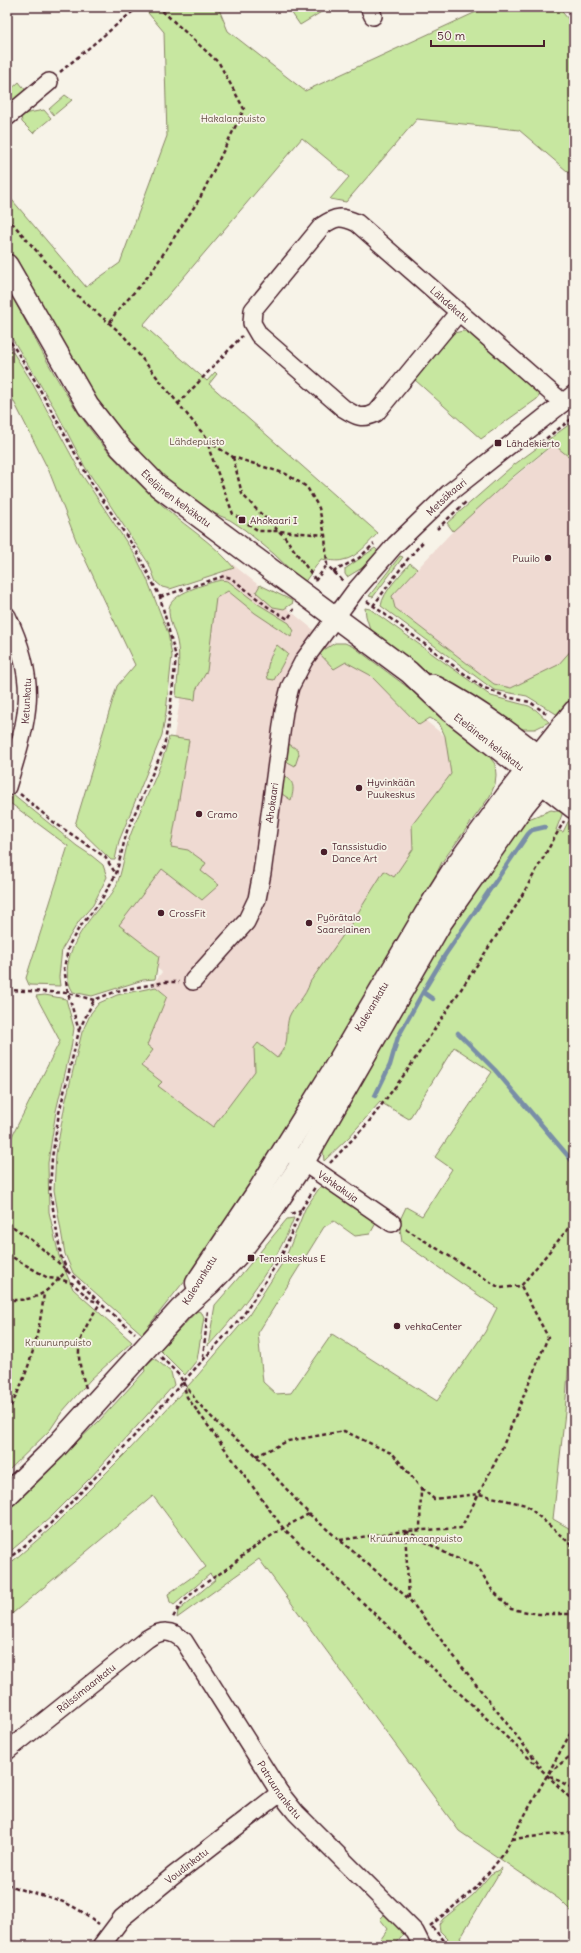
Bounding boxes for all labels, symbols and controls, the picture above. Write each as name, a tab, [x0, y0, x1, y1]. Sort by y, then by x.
scale bar	[431, 22, 544, 48]
text: 50 m	[437, 28, 466, 43]
park label: Hakalanpuisto	[201, 112, 266, 125]
street label: Lähdekatu	[427, 284, 472, 325]
park label: Lähdepuisto	[169, 435, 225, 448]
place label: Lähdekierto	[506, 437, 560, 450]
marker: Lähdekierto	[493, 438, 503, 448]
street label: Eteläinen kehäkatu	[138, 467, 214, 530]
street label: Metsäkaari	[424, 476, 469, 519]
place label: Ahokaari I	[250, 514, 297, 527]
marker: Ahokaari I	[237, 515, 247, 525]
place label: Puuilo	[512, 552, 540, 565]
marker: Puuilo	[543, 553, 553, 563]
street label: Ketunkatu	[19, 677, 34, 724]
street label: Eteläinen kehäkatu	[451, 711, 527, 774]
place label: Hyvinkään Puukeskus	[367, 776, 416, 801]
street label: Ahokaari	[263, 782, 281, 824]
marker: Hyvinkään Puukeskus	[354, 783, 364, 793]
place label: Cramo	[207, 808, 238, 821]
marker: Cramo	[194, 809, 204, 819]
place label: Tanssistudio Dance Art	[332, 840, 387, 865]
marker: Tanssistudio Dance Art	[319, 847, 329, 857]
place label: CrossFit	[169, 907, 206, 920]
marker: CrossFit	[156, 908, 166, 918]
place label: Pyörätalo Saarelainen	[317, 911, 370, 936]
marker: Pyörätalo Saarelainen	[304, 918, 314, 928]
street label: Kalevankatu	[352, 979, 391, 1034]
street label: Vehkakuja	[315, 1168, 361, 1205]
place label: Tenniskeskus E	[259, 1252, 326, 1265]
street label: Kalevankatu	[179, 1253, 220, 1307]
marker: Tenniskeskus E	[246, 1253, 256, 1263]
place label: vehkaCenter	[405, 1320, 462, 1333]
marker: vehkaCenter	[392, 1321, 402, 1331]
park label: Kruununpuisto	[25, 1336, 92, 1349]
park label: Kruununmaanpuisto	[370, 1532, 463, 1545]
street label: Rälssimaankatu	[54, 1661, 118, 1716]
street label: Patruunankatu	[254, 1759, 304, 1822]
street label: Voudinkatu	[162, 1845, 211, 1887]

